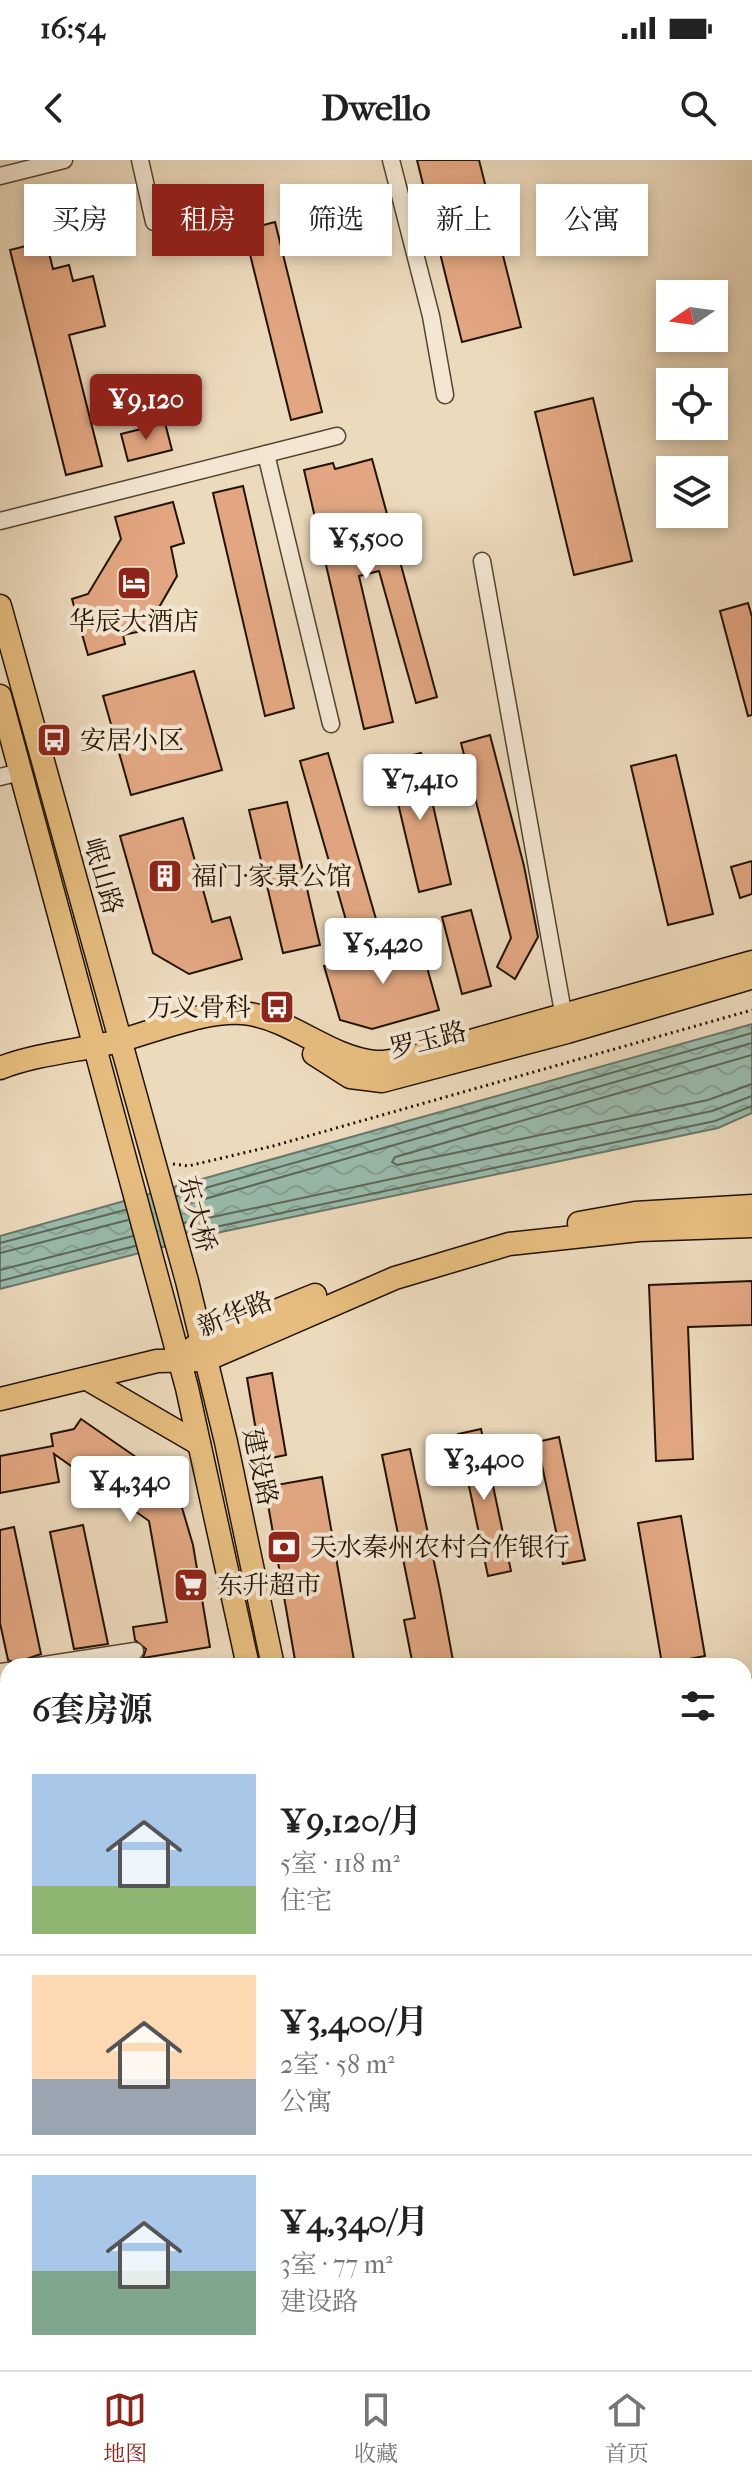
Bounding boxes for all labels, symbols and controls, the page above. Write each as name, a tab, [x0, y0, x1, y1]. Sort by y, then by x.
text: 16:54	[40, 11, 105, 46]
icon: back	[32, 86, 76, 130]
icon: search	[676, 86, 720, 130]
text: Dwello	[321, 87, 431, 129]
chip: 买房	[24, 184, 136, 256]
chip: 租房	[152, 184, 264, 256]
chip: 筛选	[280, 184, 392, 256]
chip: 新上	[408, 184, 520, 256]
chip: 公寓	[536, 184, 648, 256]
north arrow	[656, 280, 728, 352]
map controls	[656, 280, 728, 528]
button: locate	[656, 368, 728, 440]
pin: ¥9,120	[81, 374, 211, 442]
text: ¥9,120	[108, 384, 184, 415]
button: layers	[656, 456, 728, 528]
pin: ¥5,500	[301, 513, 431, 581]
text: ¥5,500	[328, 523, 404, 554]
hotel icon: 华辰大酒店	[115, 564, 153, 602]
place label: 华辰大酒店	[69, 606, 199, 637]
bus stop icon: 安居小区	[35, 721, 73, 759]
place label: 安居小区	[80, 725, 184, 756]
pin: ¥7,410	[355, 754, 485, 822]
text: ¥7,410	[381, 764, 459, 795]
street label: 岷山路	[77, 834, 129, 918]
building icon: 福门·家景公馆	[146, 857, 184, 895]
place label: 福门·家景公馆	[191, 861, 352, 892]
pin: ¥5,420	[318, 918, 448, 986]
text: ¥5,420	[343, 928, 423, 959]
bus stop icon: 万义骨科	[258, 988, 296, 1026]
place label: 万义骨科	[147, 992, 251, 1023]
street label: 罗玉路	[386, 1016, 470, 1064]
street label: 东大桥	[172, 1172, 222, 1256]
street label: 新华路	[193, 1285, 277, 1343]
street label: 建设路	[237, 1426, 283, 1508]
pin: ¥3,400	[419, 1434, 549, 1502]
text: ¥3,400	[444, 1444, 525, 1475]
pin: ¥4,340	[65, 1456, 195, 1524]
text: ¥4,340	[89, 1466, 171, 1497]
bank icon: 天水秦州农村合作银行	[265, 1528, 303, 1566]
place label: 天水秦州农村合作银行	[310, 1532, 570, 1563]
supermarket icon: 东升超市	[172, 1566, 210, 1604]
place label: 东升超市	[217, 1570, 321, 1601]
icon: filters	[676, 1684, 720, 1728]
text: 6套房源	[32, 1690, 152, 1730]
text: ¥9,120/月	[280, 1801, 422, 1841]
icon: home	[96, 1806, 192, 1902]
text: 5室 · 118 m²	[280, 1848, 400, 1879]
text: 住宅	[280, 1885, 332, 1916]
text: ¥3,400/月	[280, 2002, 428, 2042]
icon: home	[96, 2007, 192, 2103]
text: 2室 · 58 m²	[280, 2049, 395, 2080]
text: 公寓	[280, 2086, 332, 2117]
text: ¥4,340/月	[280, 2202, 429, 2242]
icon: home	[96, 2207, 192, 2303]
text: 3室 · 77 m²	[280, 2249, 393, 2280]
text: 建设路	[280, 2286, 358, 2317]
tab: 地图	[103, 2388, 147, 2467]
tab: 收藏	[354, 2388, 398, 2467]
tab: 首页	[605, 2388, 649, 2467]

